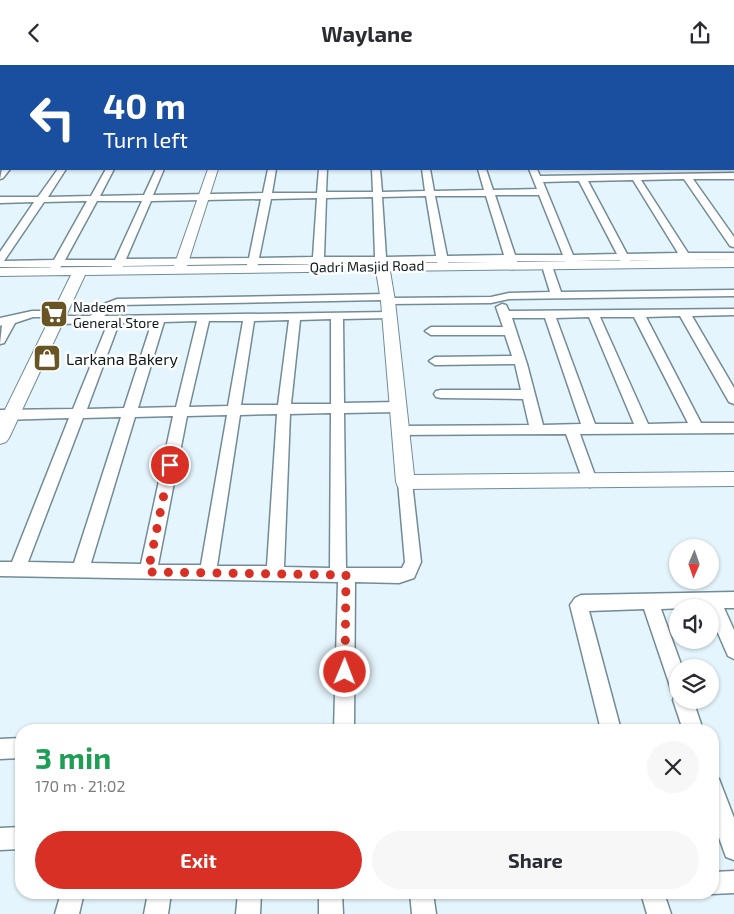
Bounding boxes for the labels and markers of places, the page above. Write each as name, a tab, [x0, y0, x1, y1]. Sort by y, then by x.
place label: Nadeem General Store	[73, 298, 159, 331]
supermarket icon: Nadeem General Store	[39, 299, 69, 329]
shop icon: Larkana Bakery	[32, 343, 62, 373]
place label: Larkana Bakery	[66, 349, 179, 368]
pin	[149, 444, 191, 486]

